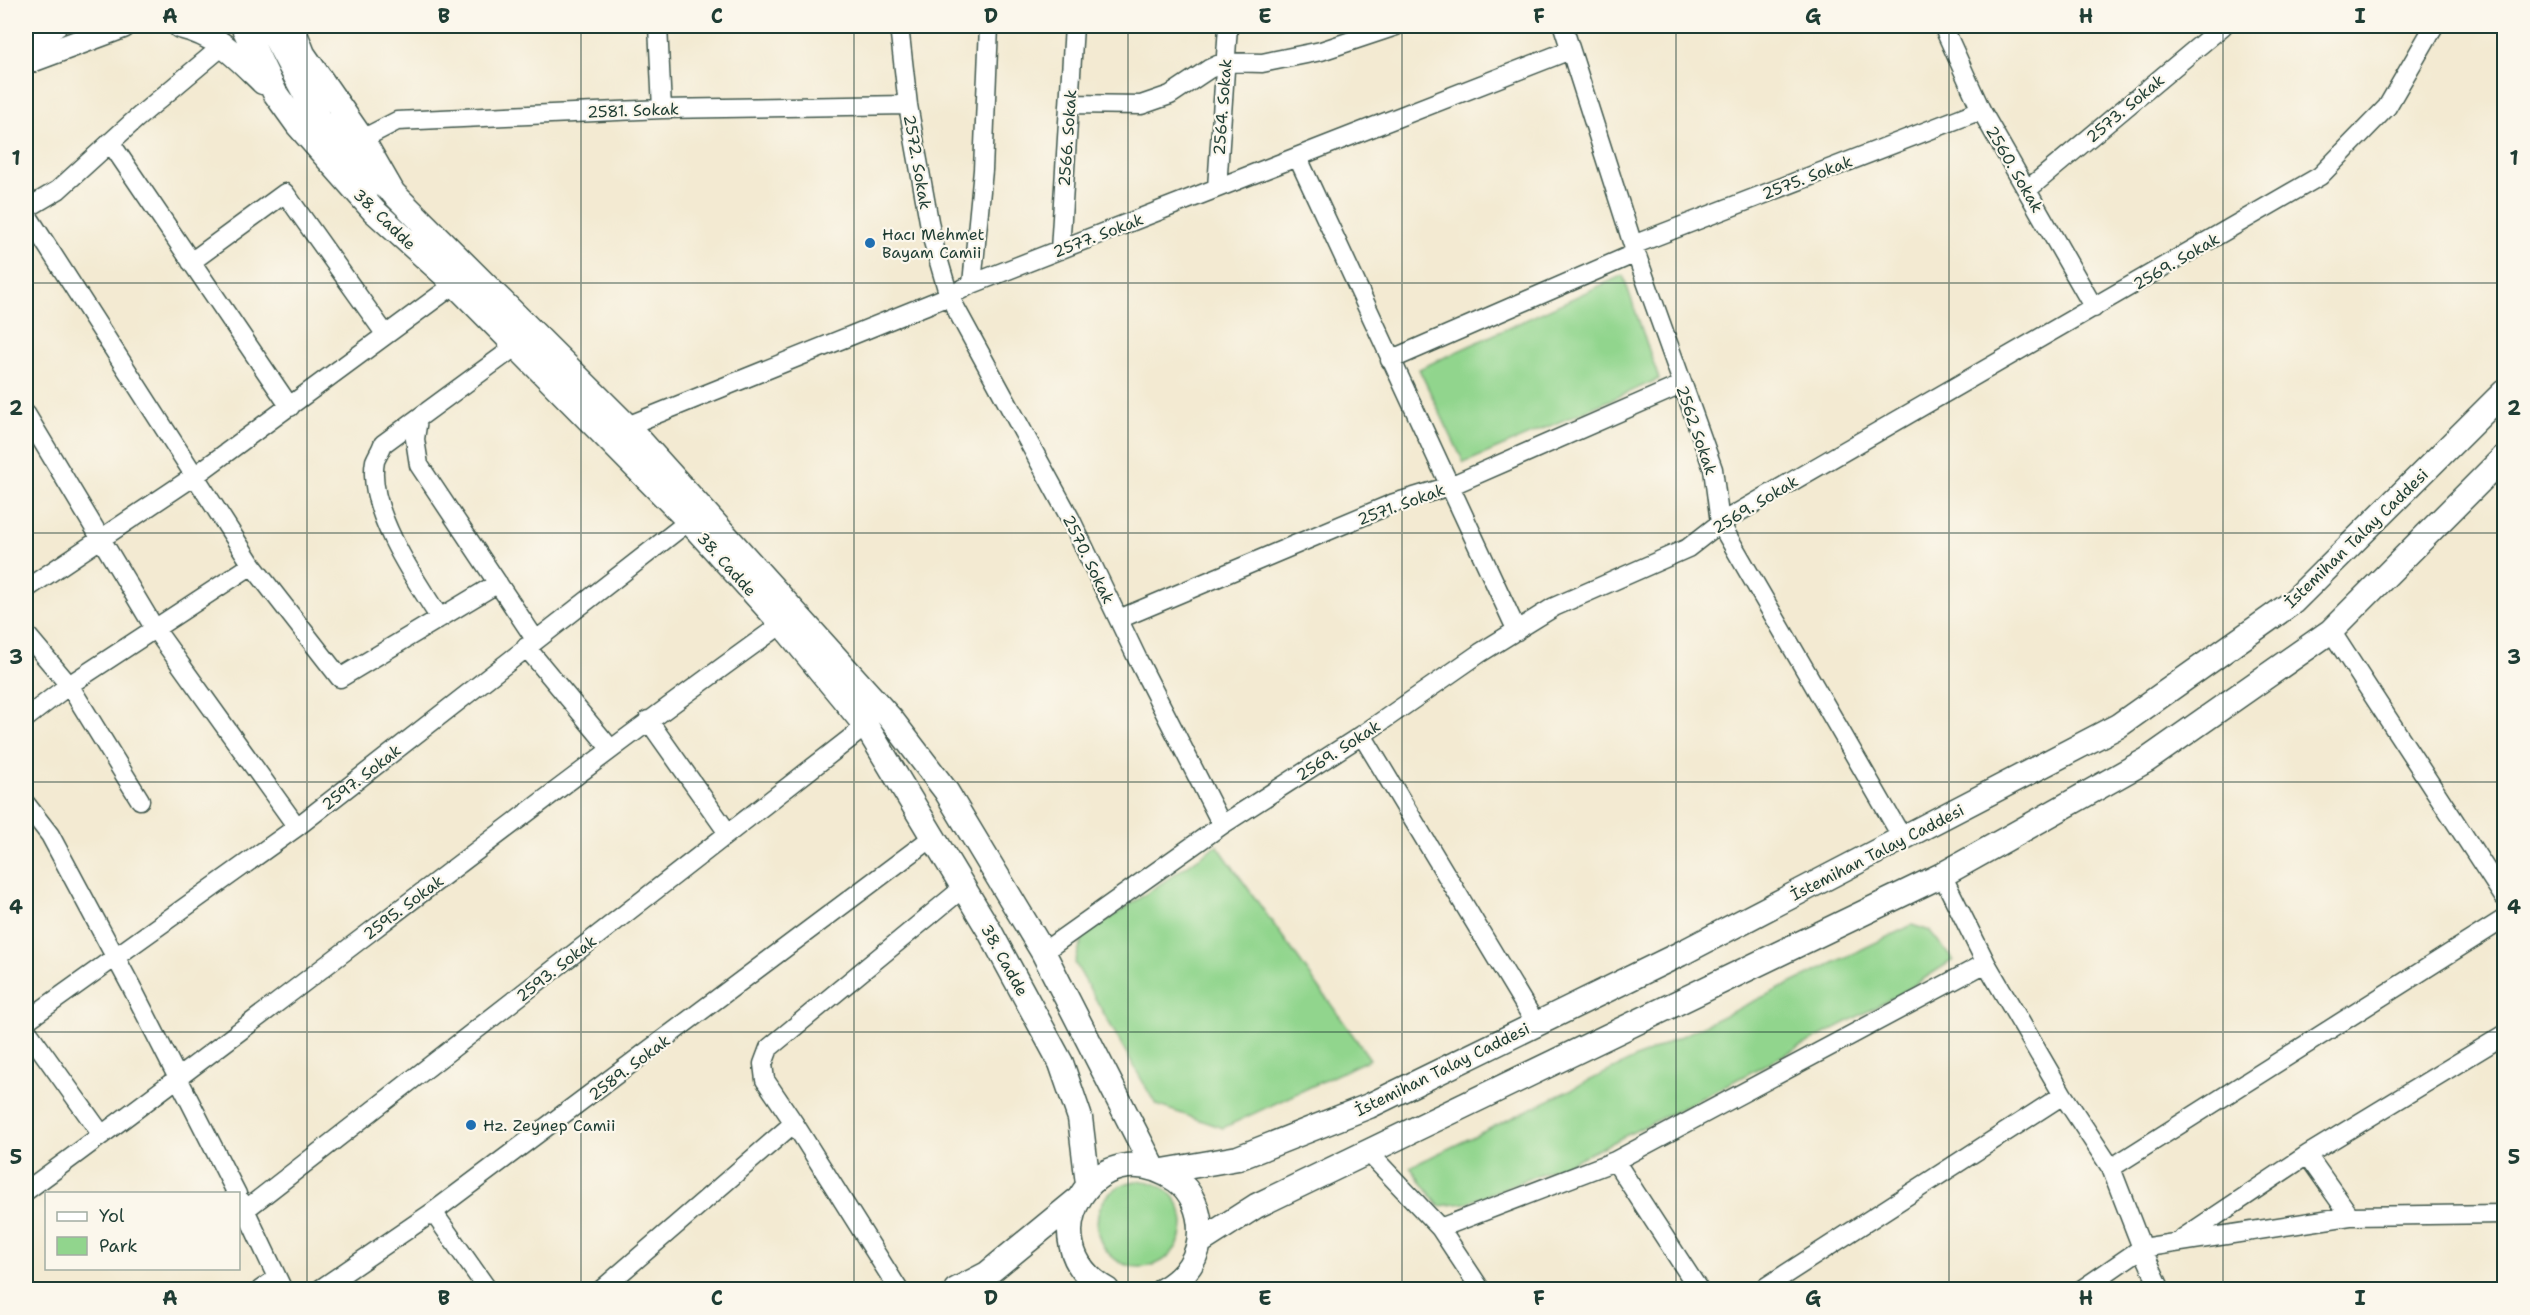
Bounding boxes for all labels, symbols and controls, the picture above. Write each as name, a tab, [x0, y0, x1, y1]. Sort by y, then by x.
text: A	[162, 3, 178, 29]
text: B	[438, 3, 450, 29]
text: C	[711, 3, 723, 29]
text: D	[984, 3, 998, 29]
text: E	[1258, 3, 1272, 29]
text: F	[1533, 3, 1545, 29]
text: G	[1805, 3, 1821, 29]
text: H	[2079, 3, 2093, 29]
text: I	[2354, 3, 2366, 29]
street label: 2564. Sokak	[1209, 58, 1236, 156]
street label: 2573. Sokak	[2082, 69, 2169, 147]
street label: 2566. Sokak	[1054, 89, 1081, 187]
street label: 2581. Sokak	[587, 98, 679, 123]
street label: 2572. Sokak	[899, 113, 936, 211]
street label: 2560. Sokak	[1981, 122, 2048, 216]
text: 1	[11, 145, 21, 171]
text: 1	[2509, 145, 2519, 171]
street label: 2575. Sokak	[1759, 151, 1855, 204]
street label: 38. Cadde	[349, 184, 420, 254]
street label: 2577. Sokak	[1050, 209, 1146, 262]
place label: Hacı Mehmet Bayam Camii	[882, 224, 985, 263]
street label: 2569. Sokak	[2129, 228, 2223, 295]
marker: Hacı Mehmet Bayam Camii	[863, 236, 877, 250]
street label: 2562 Sokak	[1671, 383, 1722, 478]
text: 2	[9, 395, 23, 421]
text: 2	[2507, 395, 2521, 421]
street label: İstemihan Talay Caddesi	[2280, 464, 2433, 613]
street label: 2569. Sokak	[1708, 471, 1802, 538]
street label: 2571. Sokak	[1355, 479, 1448, 530]
street label: 2570. Sokak	[1058, 511, 1119, 607]
street label: 38. Cadde	[692, 528, 761, 601]
text: 3	[9, 644, 23, 670]
text: 3	[2507, 644, 2521, 670]
street label: 2569. Sokak	[1292, 715, 1384, 786]
street label: 2597. Sokak	[317, 740, 405, 815]
street label: İstemihan Talay Caddesi	[1787, 800, 1967, 905]
street label: 2595. Sokak	[359, 870, 448, 945]
text: 4	[9, 894, 23, 920]
text: 4	[2507, 894, 2521, 920]
street label: 38. Cadde	[976, 921, 1033, 1000]
street label: 2593. Sokak	[512, 930, 601, 1006]
street label: İstemihan Talay Caddesi	[1351, 1018, 1533, 1121]
street label: 2589. Sokak	[584, 1030, 674, 1105]
place label: Hz. Zeynep Camii	[483, 1115, 615, 1136]
marker: Hz. Zeynep Camii	[464, 1118, 478, 1132]
text: 5	[10, 1144, 22, 1170]
text: 5	[2508, 1144, 2520, 1170]
legend	[45, 1192, 240, 1270]
text: Yol	[99, 1204, 125, 1228]
text: Park	[99, 1234, 138, 1258]
text: A	[162, 1285, 178, 1311]
text: B	[438, 1285, 450, 1311]
text: C	[711, 1285, 723, 1311]
text: D	[984, 1285, 998, 1311]
text: E	[1258, 1285, 1272, 1311]
text: F	[1533, 1285, 1545, 1311]
text: G	[1805, 1285, 1821, 1311]
text: H	[2079, 1285, 2093, 1311]
text: I	[2354, 1285, 2366, 1311]

